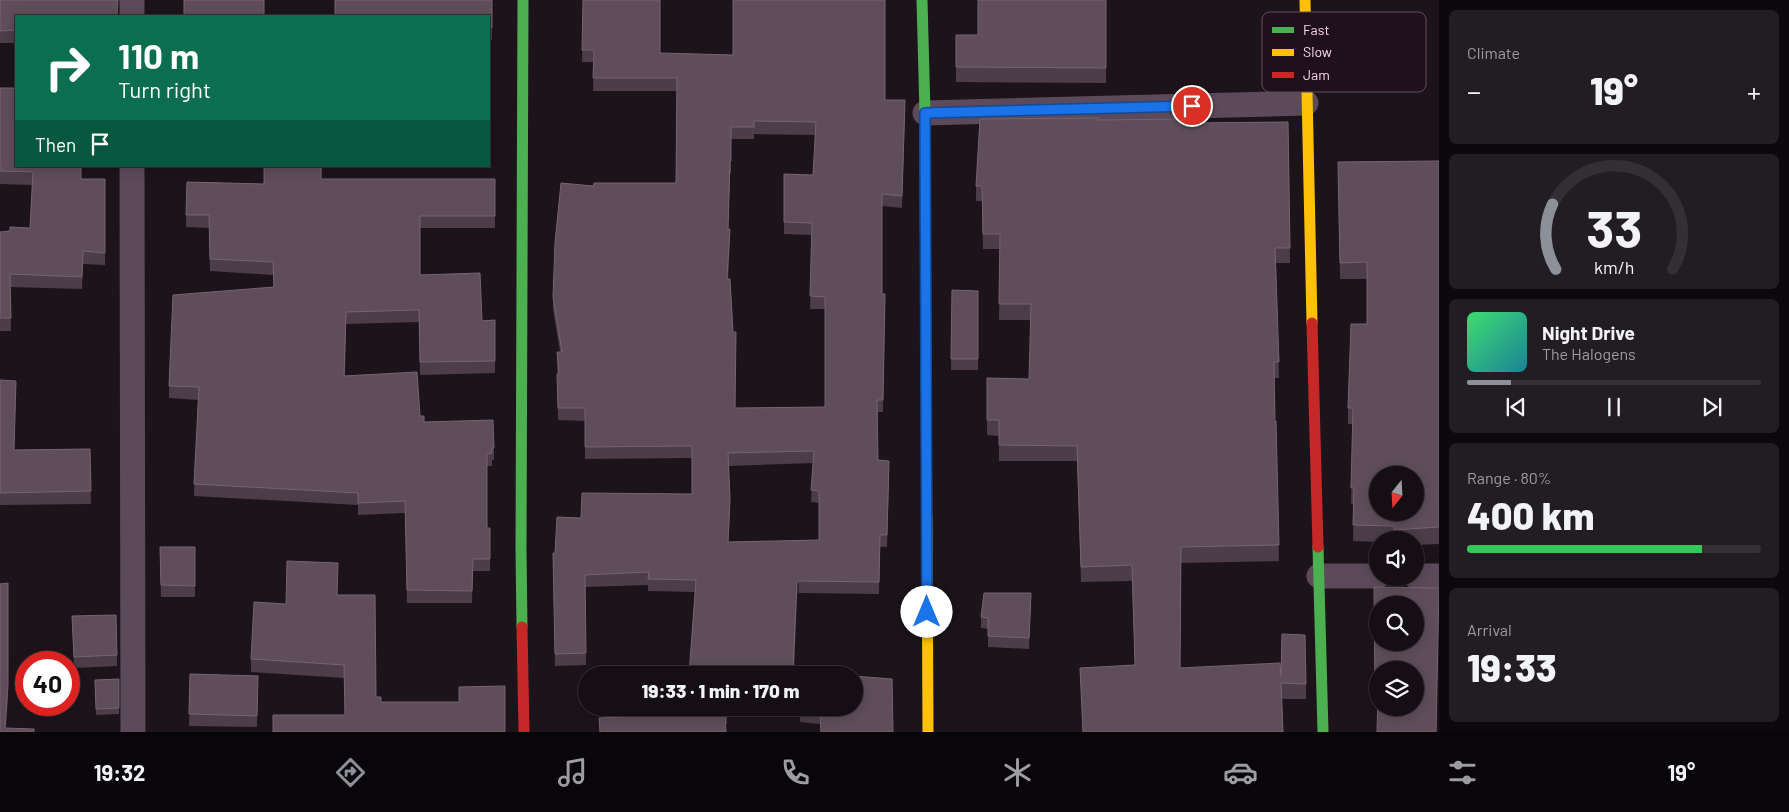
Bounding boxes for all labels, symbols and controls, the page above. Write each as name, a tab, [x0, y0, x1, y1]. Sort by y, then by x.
legend	[1262, 12, 1426, 92]
text: Fast	[1303, 21, 1329, 38]
text: 110 m	[118, 34, 199, 76]
icon: right	[35, 35, 100, 100]
text: Slow	[1303, 43, 1332, 60]
text: Climate	[1467, 43, 1520, 62]
text: Jam	[1303, 66, 1330, 83]
text: 19°	[1590, 67, 1638, 113]
text: −	[1467, 74, 1481, 108]
text: +	[1747, 74, 1761, 108]
text: Turn right	[118, 76, 211, 102]
pin	[1171, 85, 1213, 127]
icon: arrive	[1178, 92, 1206, 120]
icon: arrive	[86, 130, 114, 158]
text: Then	[35, 133, 76, 156]
text: 33	[1586, 196, 1642, 258]
text: km/h	[1594, 256, 1634, 278]
text: Night Drive	[1542, 321, 1635, 344]
text: The Halogens	[1542, 344, 1636, 363]
icon: previous	[1502, 393, 1530, 421]
icon: pause	[1600, 393, 1628, 421]
icon: next	[1698, 393, 1726, 421]
north arrow	[1369, 466, 1424, 521]
map controls	[1369, 466, 1424, 716]
text: Range · 80%	[1467, 468, 1551, 487]
text: 400 km	[1467, 492, 1594, 538]
button: sound	[1369, 531, 1424, 586]
position arrow	[900, 585, 952, 637]
button: search	[1369, 596, 1424, 651]
text: Arrival	[1467, 620, 1512, 639]
text: 19:33	[1467, 644, 1557, 690]
speed limit sign: 40	[15, 651, 80, 716]
button: layers	[1369, 661, 1424, 716]
text: 19:33 · 1 min · 170 m	[642, 679, 800, 702]
icon: directions	[333, 755, 368, 790]
icon: music	[555, 755, 590, 790]
icon: phone	[778, 755, 813, 790]
icon: climate	[1000, 755, 1035, 790]
icon: car	[1223, 755, 1258, 790]
icon: filters	[1445, 755, 1480, 790]
text: 19:32	[94, 759, 145, 785]
text: 19°	[1667, 759, 1695, 785]

